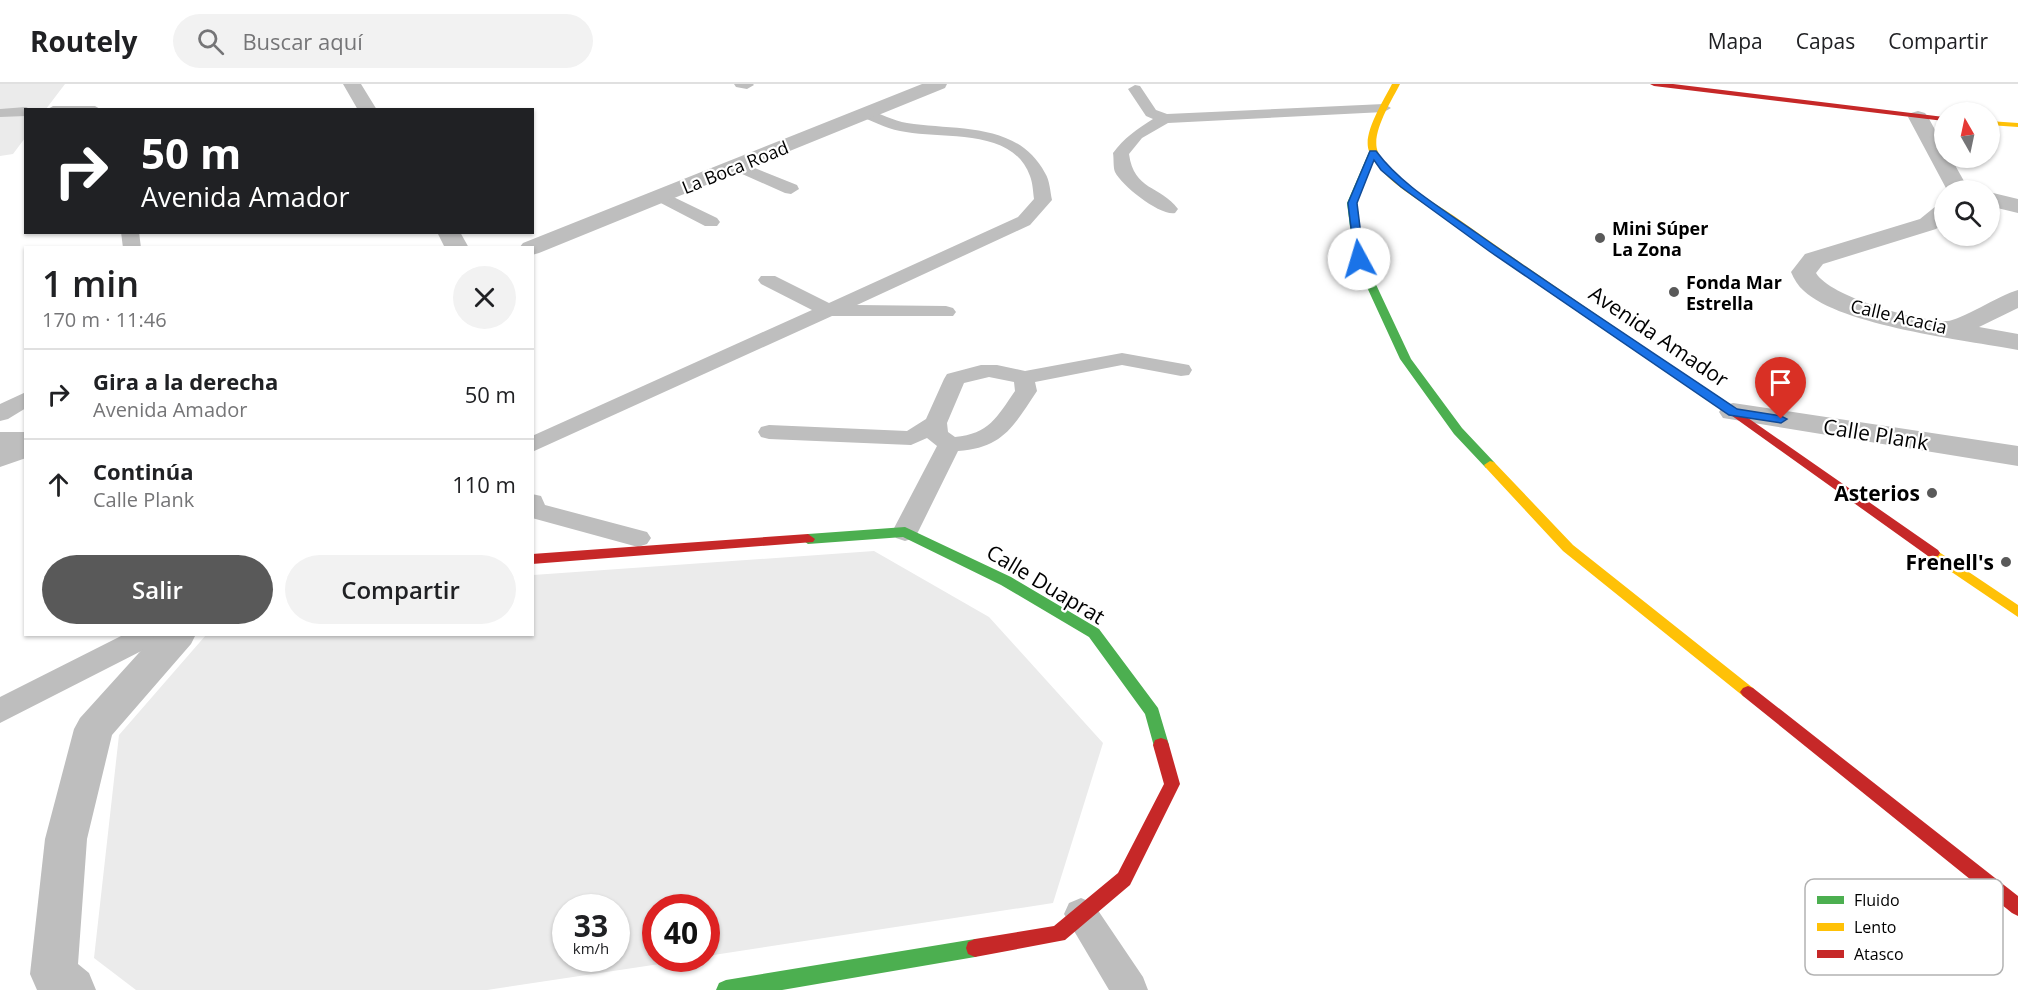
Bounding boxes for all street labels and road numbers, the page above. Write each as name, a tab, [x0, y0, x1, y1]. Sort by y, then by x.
street label: La Boca Road	[678, 135, 792, 199]
street label: Avenida Amador	[1584, 279, 1734, 393]
street label: Calle Acacia	[1848, 293, 1950, 339]
street label: Calle Plank	[1821, 412, 1931, 456]
street label: Calle Duaprat	[982, 538, 1110, 630]

